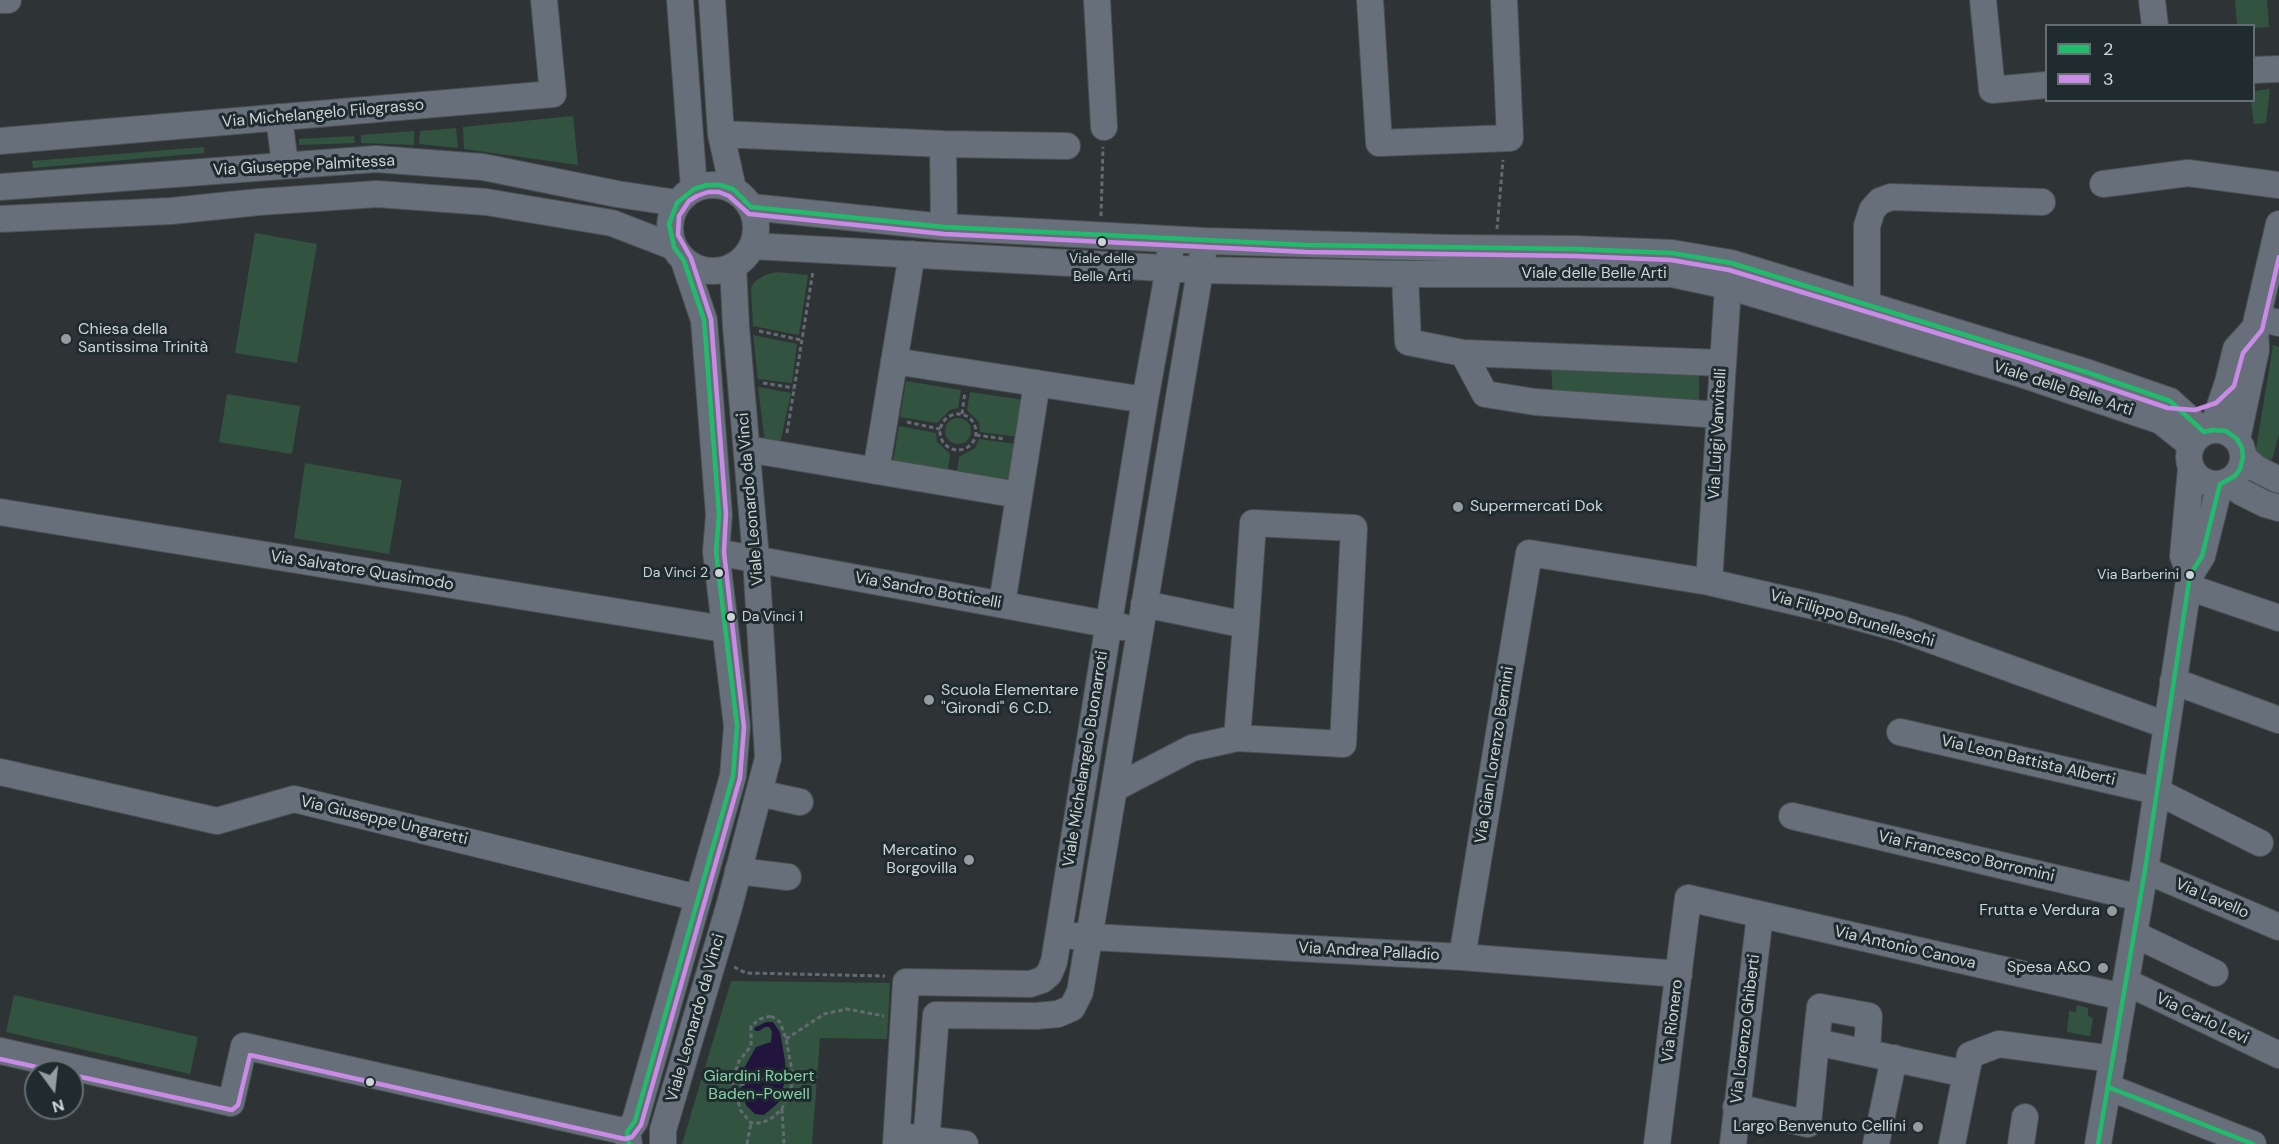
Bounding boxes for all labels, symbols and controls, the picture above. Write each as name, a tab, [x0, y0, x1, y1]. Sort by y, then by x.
legend	[2045, 24, 2255, 102]
text: 2	[2103, 37, 2113, 61]
text: 3	[2103, 67, 2114, 91]
street label: Via Michelangelo Filograsso	[221, 96, 425, 132]
street label: Via Giuseppe Palmitessa	[212, 152, 396, 180]
marker: Viale delle Belle Arti	[1096, 236, 1108, 248]
place label: Viale delle Belle Arti	[1069, 251, 1135, 284]
street label: Viale delle Belle Arti	[1521, 264, 1667, 284]
place label: Chiesa della Santissima Trinità	[78, 320, 208, 358]
marker: Chiesa della Santissima Trinità	[59, 332, 73, 346]
street label: Viale delle Belle Arti	[1991, 357, 2135, 421]
street label: Via Luigi Vanvitelli	[1705, 368, 1731, 500]
street label: Viale Leonardo da Vinci	[734, 412, 768, 586]
place label: Supermercati Dok	[1470, 497, 1603, 517]
marker: Supermercati Dok	[1451, 500, 1465, 514]
street label: Via Salvatore Quasimodo	[269, 547, 455, 595]
place label: Da Vinci 2	[643, 565, 708, 581]
marker: Da Vinci 2	[713, 567, 725, 579]
place label: Via Barberini	[2097, 567, 2179, 583]
street label: Via Sandro Botticelli	[853, 569, 1003, 613]
marker: Via Barberini	[2184, 569, 2196, 581]
street label: Via Filippo Brunelleschi	[1767, 586, 1937, 652]
place label: Da Vinci 1	[742, 609, 803, 625]
marker: Da Vinci 1	[725, 611, 737, 623]
street label: Viale Michelangelo Buonarroti	[1059, 650, 1113, 868]
street label: Via Gian Lorenzo Bernini	[1472, 665, 1518, 845]
place label: Scuola Elementare "Girondi" 6 C.D.	[941, 681, 1079, 719]
marker: Scuola Elementare "Girondi" 6 C.D.	[922, 693, 936, 707]
street label: Via Leon Battista Alberti	[1939, 732, 2117, 790]
street label: Via Giuseppe Ungaretti	[298, 792, 470, 850]
street label: Via Francesco Borromini	[1876, 827, 2056, 887]
place label: Mercatino Borgovilla	[882, 841, 957, 879]
marker: Mercatino Borgovilla	[962, 853, 976, 867]
street label: Via Lavello	[2172, 875, 2252, 923]
place label: Frutta e Verdura	[1979, 901, 2100, 921]
marker: Frutta e Verdura	[2105, 904, 2119, 918]
street label: Via Antonio Canova	[1832, 922, 1978, 974]
street label: Viale Leonardo da Vinci	[663, 932, 729, 1104]
street label: Via Andrea Palladio	[1298, 939, 1440, 965]
street label: Via Lorenzo Ghiberti	[1727, 953, 1765, 1105]
place label: Spesa A&O	[2007, 958, 2091, 978]
marker: Spesa A&O	[2096, 961, 2110, 975]
street label: Via Rionero	[1658, 978, 1688, 1064]
street label: Via Carlo Levi	[2153, 989, 2251, 1049]
north arrow	[24, 1060, 84, 1120]
park label: Giardini Robert Baden-Powell	[703, 1067, 815, 1105]
unlabelled marker	[364, 1076, 376, 1088]
text: N	[50, 1094, 67, 1118]
place label: Largo Benvenuto Cellini	[1733, 1117, 1906, 1137]
marker: Largo Benvenuto Cellini	[1911, 1120, 1925, 1134]

